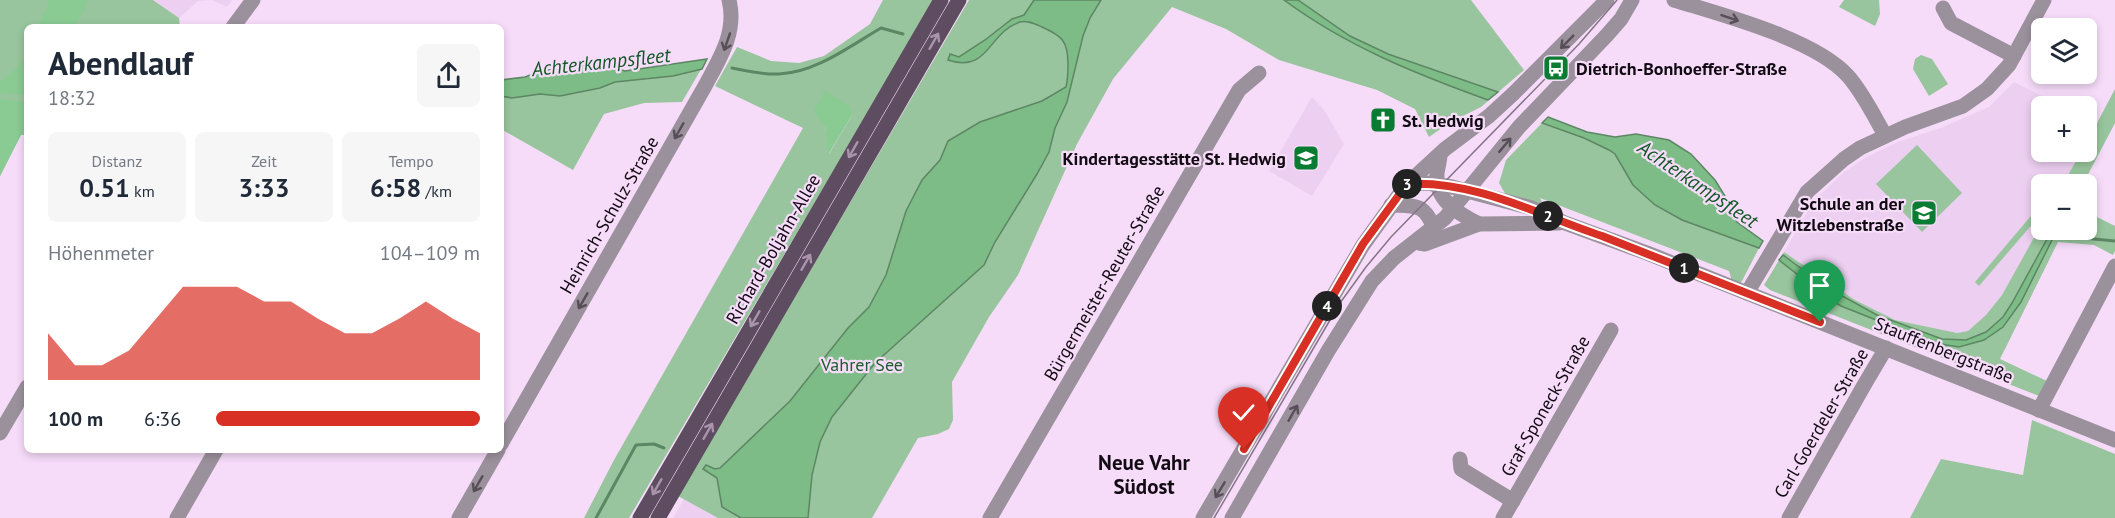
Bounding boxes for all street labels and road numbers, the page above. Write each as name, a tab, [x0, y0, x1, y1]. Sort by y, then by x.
street label: Heinrich-Schulz-Straße	[555, 132, 663, 298]
street label: Richard-Boljahn-Allee	[721, 170, 825, 328]
street label: Bürgermeister-Reuter-Straße	[1039, 181, 1169, 385]
street label: Stauffenbergstraße	[1871, 312, 2017, 388]
street label: Graf-Sponeck-Straße	[1495, 331, 1595, 481]
street label: Carl-Goerdeler-Straße	[1769, 344, 1873, 502]

